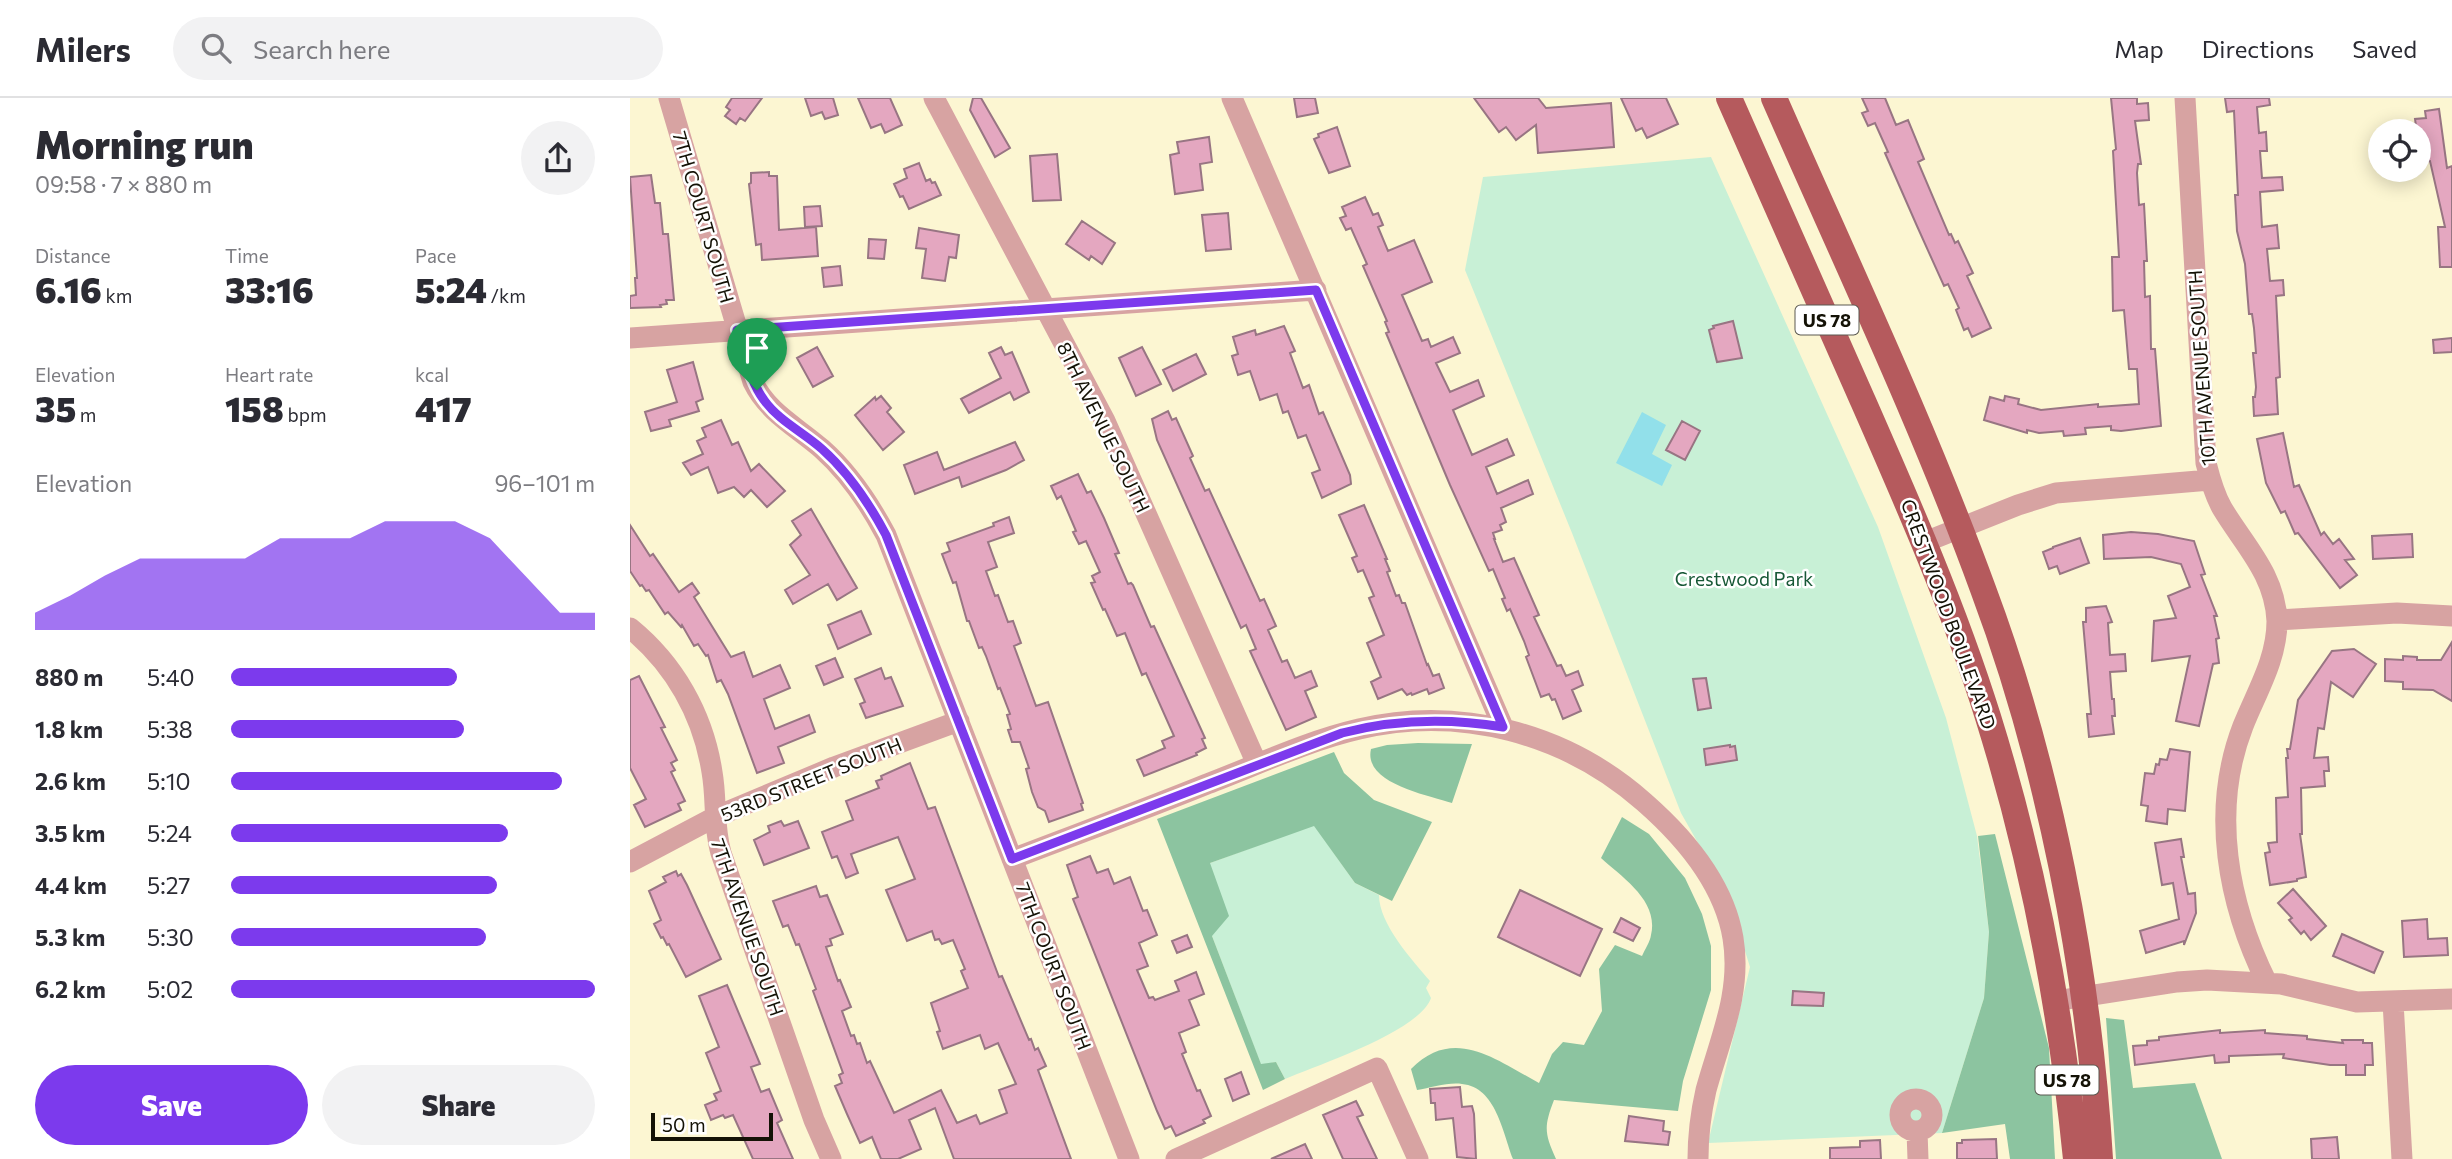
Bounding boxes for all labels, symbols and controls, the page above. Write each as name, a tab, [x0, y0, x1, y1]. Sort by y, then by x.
search box	[173, 17, 663, 80]
text: Milers	[35, 28, 131, 69]
icon: search	[197, 29, 235, 67]
text: Search here	[253, 33, 390, 64]
text: Map	[2114, 34, 2164, 63]
text: Directions	[2202, 34, 2314, 63]
text: Saved	[2352, 34, 2417, 63]
map controls	[2368, 119, 2431, 182]
button: locate	[2368, 119, 2431, 182]
text: Morning run	[35, 120, 254, 167]
button: share	[521, 121, 595, 195]
street label: 7TH COURT SOUTH	[668, 128, 740, 306]
text: 09:58 · 7 × 880 m	[35, 170, 212, 198]
text: Distance	[35, 244, 111, 267]
text: Time	[225, 244, 269, 267]
text: Pace	[415, 244, 456, 267]
text: 6.16	[35, 267, 102, 310]
text: 33:16	[225, 267, 314, 310]
text: 5:24	[415, 267, 487, 310]
street label: 10TH AVENUE SOUTH	[2183, 269, 2219, 467]
text: km	[102, 284, 132, 307]
text: /km	[487, 284, 526, 307]
road number: US 78	[1796, 306, 1858, 334]
pin	[727, 318, 787, 390]
icon: arrive	[738, 329, 776, 367]
street label: 8TH AVENUE SOUTH	[1053, 338, 1155, 516]
text: Elevation	[35, 363, 115, 386]
text: Heart rate	[225, 363, 313, 386]
text: kcal	[415, 363, 449, 386]
text: 35	[35, 386, 76, 429]
text: 158	[225, 386, 284, 429]
text: 417	[415, 386, 472, 429]
text: m	[76, 403, 96, 426]
text: bpm	[284, 403, 327, 426]
text: Elevation	[35, 469, 132, 497]
text: 96–101 m	[494, 469, 595, 497]
street label: CRESTWOOD BOULEVARD	[1897, 496, 2001, 732]
park label: Crestwood Park	[1675, 567, 1813, 590]
text: 880 m	[35, 663, 103, 691]
text: 5:40	[147, 663, 194, 691]
text: 1.8 km	[35, 715, 103, 743]
text: 5:38	[147, 715, 193, 743]
street label: 53RD STREET SOUTH	[717, 732, 905, 826]
text: 2.6 km	[35, 767, 106, 795]
text: 5:10	[147, 767, 190, 795]
text: 3.5 km	[35, 819, 105, 847]
text: 5:24	[147, 819, 192, 847]
street label: 7TH AVENUE SOUTH	[707, 835, 789, 1019]
text: 4.4 km	[35, 871, 107, 899]
text: 5:27	[147, 871, 190, 899]
street label: 7TH COURT SOUTH	[1011, 879, 1097, 1053]
text: 5.3 km	[35, 923, 105, 951]
text: 5:30	[147, 923, 194, 951]
text: 6.2 km	[35, 975, 106, 1003]
text: 5:02	[147, 975, 193, 1003]
button: Save	[35, 1065, 308, 1145]
button: Share	[322, 1065, 595, 1145]
road number: US 78	[2036, 1065, 2098, 1094]
scale bar	[651, 1110, 774, 1142]
text: 50 m	[662, 1113, 706, 1136]

